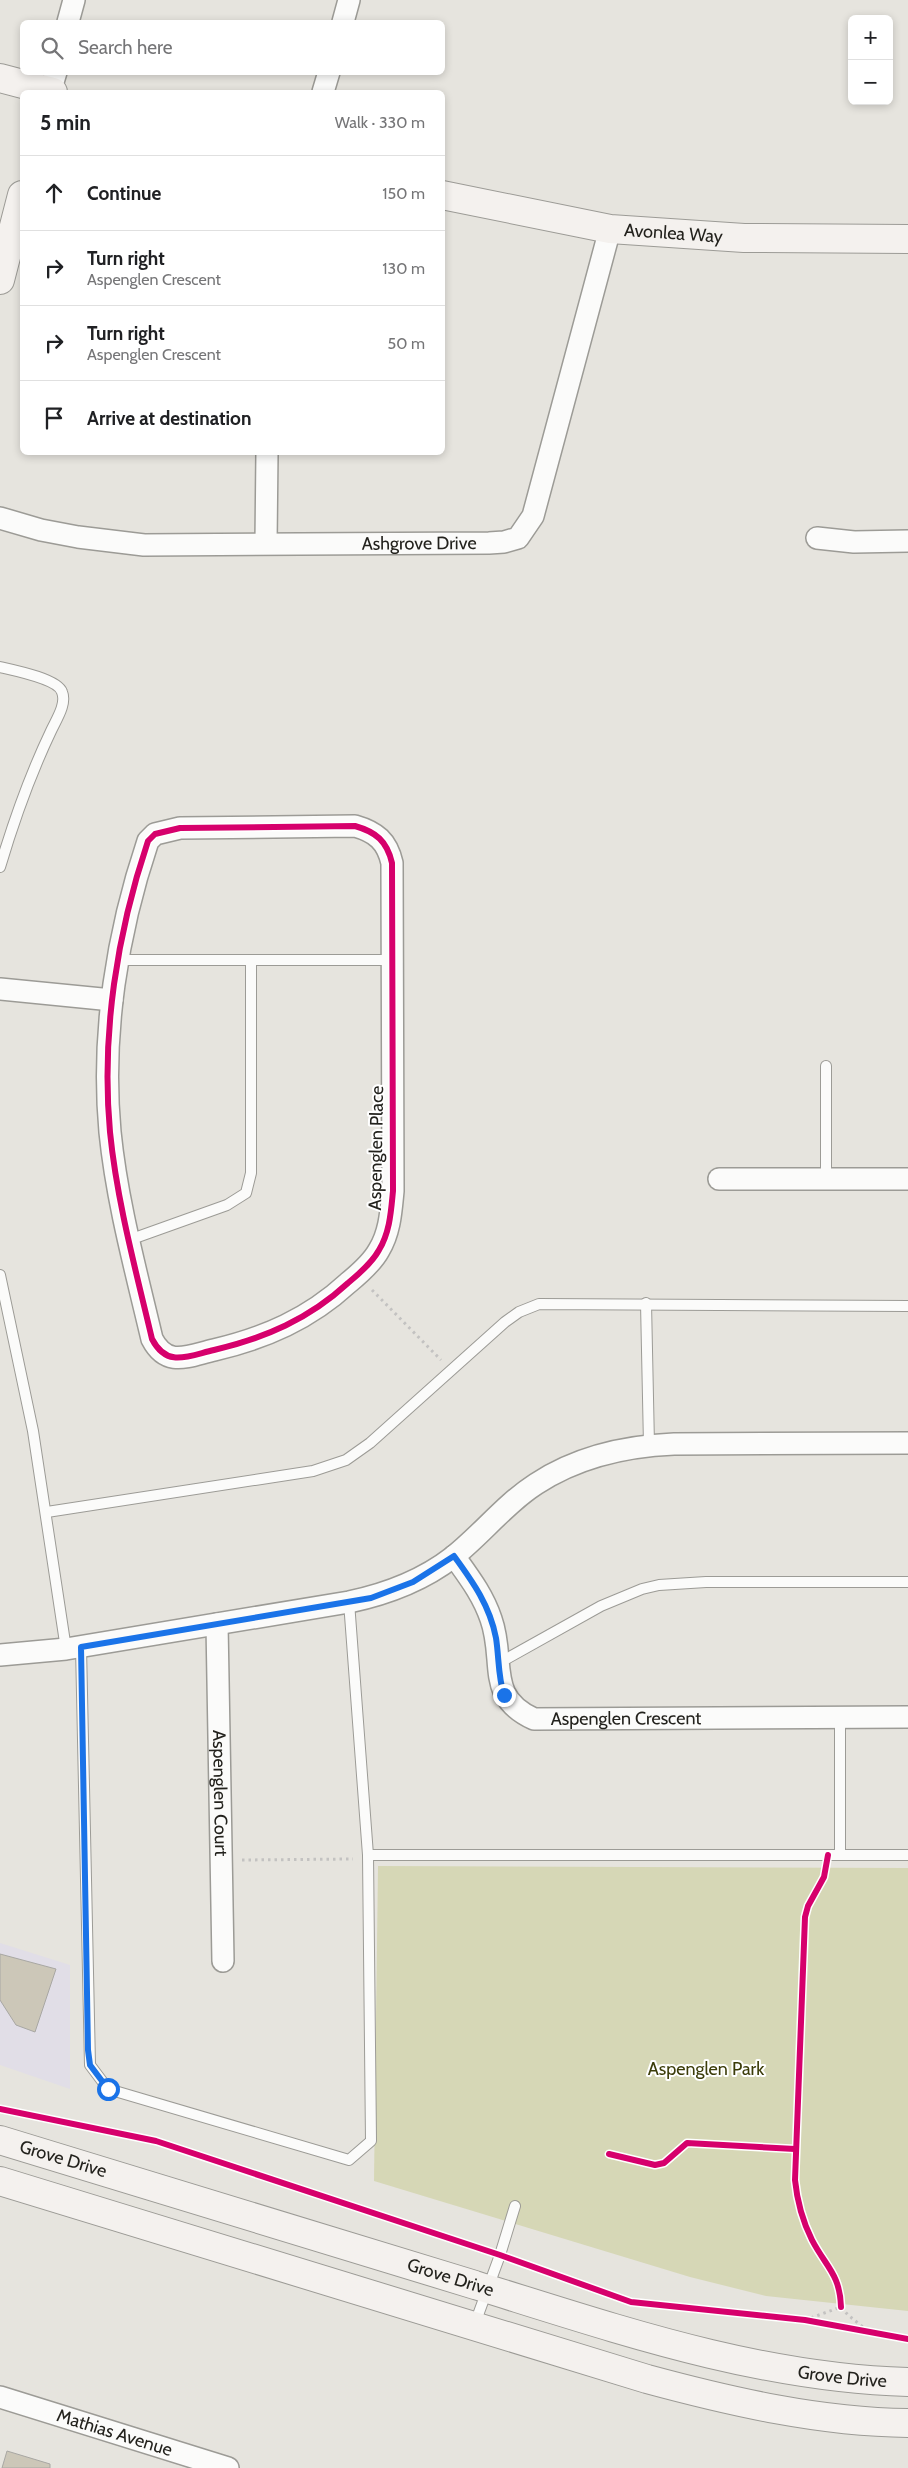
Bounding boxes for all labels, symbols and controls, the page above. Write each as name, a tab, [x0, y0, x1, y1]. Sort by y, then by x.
map controls	[848, 15, 893, 105]
button: +	[848, 15, 893, 60]
search box	[20, 20, 445, 75]
icon: search	[38, 34, 66, 62]
text: Search here	[78, 36, 172, 59]
button: −	[848, 60, 893, 105]
text: 5 min	[40, 110, 91, 135]
text: Walk · 330 m	[335, 113, 425, 132]
icon: ahead	[40, 179, 68, 207]
text: Continue	[87, 182, 161, 205]
text: 150 m	[382, 184, 425, 203]
street label: Avonlea Way	[623, 219, 724, 248]
text: Turn right	[87, 247, 165, 270]
icon: right	[40, 254, 68, 282]
text: 130 m	[382, 259, 425, 278]
text: Aspenglen Crescent	[87, 270, 221, 289]
text: Turn right	[87, 322, 165, 345]
icon: right	[40, 329, 68, 357]
text: 50 m	[388, 334, 425, 353]
text: Aspenglen Crescent	[87, 345, 221, 364]
icon: arrive	[40, 404, 68, 432]
text: Arrive at destination	[87, 407, 251, 430]
street label: Ashgrove Drive	[362, 532, 477, 555]
street label: Aspenglen Place	[364, 1085, 388, 1211]
route end	[493, 1684, 516, 1707]
street label: Aspenglen Crescent	[551, 1707, 701, 1730]
street label: Aspenglen Court	[208, 1730, 232, 1856]
park label: Aspenglen Park	[648, 2058, 765, 2080]
route start	[97, 2078, 120, 2101]
street label: Grove Drive	[17, 2135, 109, 2182]
street label: Grove Drive	[404, 2254, 497, 2301]
street label: Grove Drive	[796, 2361, 888, 2392]
street label: Mathias Avenue	[54, 2404, 175, 2461]

